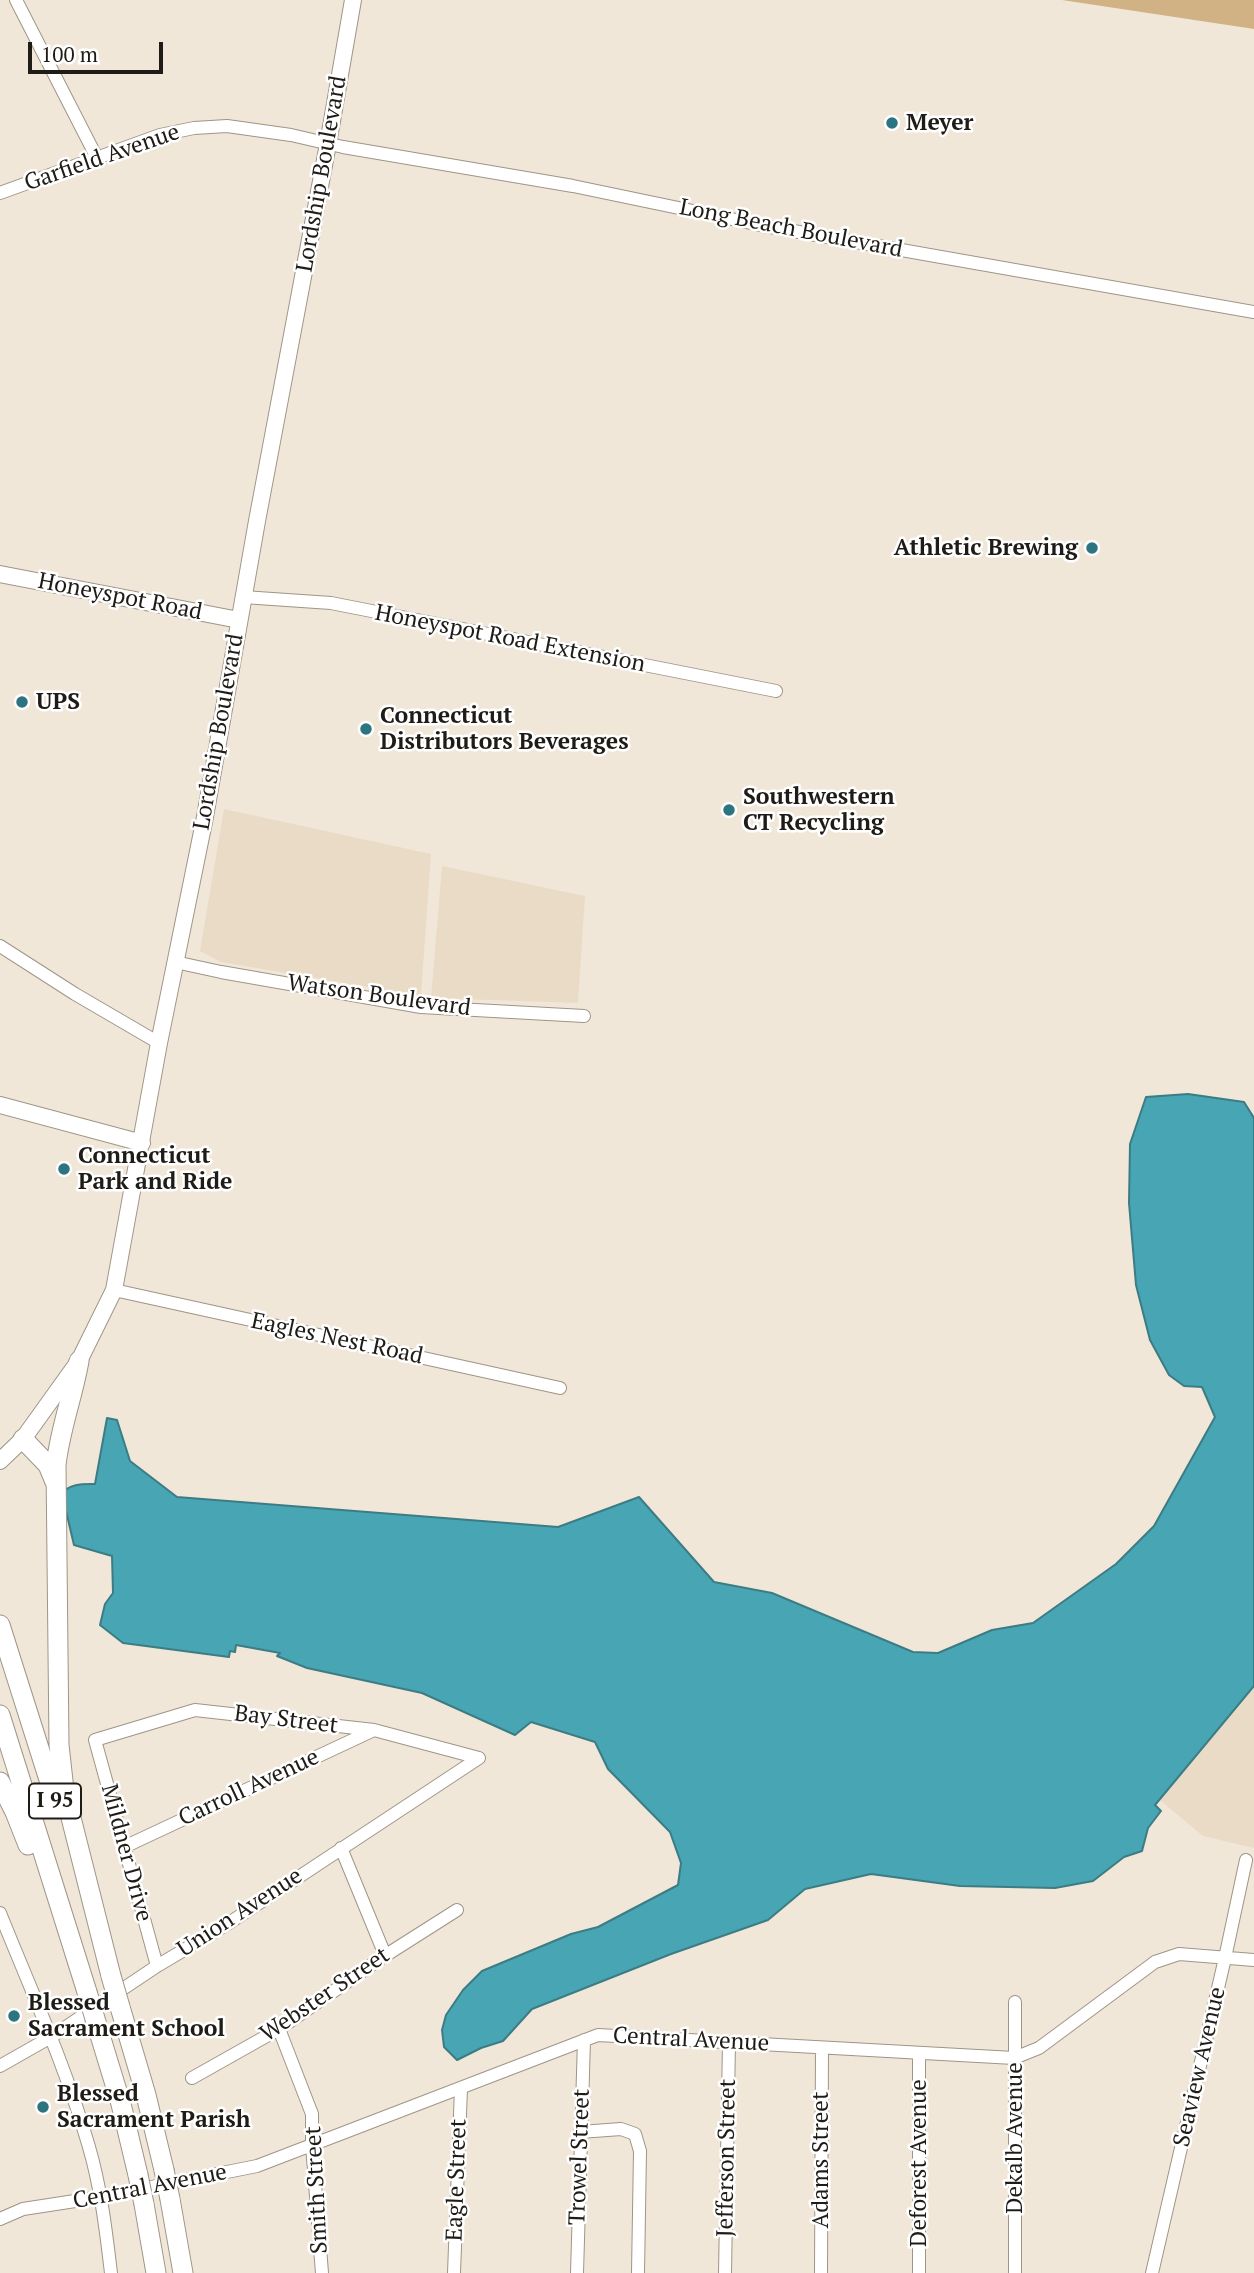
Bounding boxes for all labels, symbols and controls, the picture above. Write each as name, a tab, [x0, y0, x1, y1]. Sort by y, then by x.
scale bar	[32, 28, 166, 72]
text: 100 m	[41, 40, 98, 68]
street label: Lordship Boulevard	[291, 74, 353, 274]
place label: Meyer	[906, 109, 973, 137]
marker: Meyer	[884, 115, 900, 131]
street label: Garfield Avenue	[21, 119, 183, 197]
street label: Long Beach Boulevard	[677, 194, 905, 264]
place label: Athletic Brewing	[894, 534, 1078, 562]
marker: Athletic Brewing	[1084, 540, 1100, 556]
street label: Honeyspot Road	[36, 568, 204, 626]
street label: Honeyspot Road Extension	[373, 599, 647, 679]
street label: Lordship Boulevard	[188, 632, 250, 832]
place label: UPS	[36, 688, 80, 716]
marker: UPS	[14, 694, 30, 710]
place label: Connecticut Distributors Beverages	[380, 702, 629, 756]
marker: Connecticut Distributors Beverages	[358, 721, 374, 737]
place label: Southwestern CT Recycling	[743, 783, 894, 837]
marker: Southwestern CT Recycling	[721, 802, 737, 818]
street label: Watson Boulevard	[285, 969, 473, 1023]
place label: Connecticut Park and Ride	[78, 1142, 232, 1196]
marker: Connecticut Park and Ride	[56, 1161, 72, 1177]
street label: Eagles Nest Road	[249, 1307, 425, 1371]
street label: Bay Street	[233, 1700, 339, 1740]
street label: Carroll Avenue	[174, 1743, 324, 1833]
street label: Mildner Drive	[94, 1781, 158, 1925]
road number: I 95	[29, 1784, 81, 1818]
street label: Union Avenue	[172, 1862, 308, 1964]
street label: Webster Street	[255, 1942, 395, 2048]
street label: Seaview Avenue	[1168, 1984, 1232, 2150]
place label: Blessed Sacrament School	[28, 1989, 225, 2043]
marker: Blessed Sacrament School	[6, 2008, 22, 2024]
street label: Central Avenue	[612, 2022, 770, 2058]
street label: Dekalb Avenue	[1001, 2062, 1029, 2214]
street label: Jefferson Street	[712, 2079, 742, 2237]
street label: Deforest Avenue	[905, 2079, 933, 2247]
place label: Blessed Sacrament Parish	[57, 2080, 250, 2134]
street label: Trowel Street	[564, 2088, 596, 2226]
street label: Adams Street	[807, 2092, 835, 2228]
marker: Blessed Sacrament Parish	[35, 2099, 51, 2115]
street label: Eagle Street	[441, 2118, 473, 2242]
street label: Smith Street	[300, 2125, 334, 2255]
street label: Central Avenue	[71, 2159, 229, 2215]

